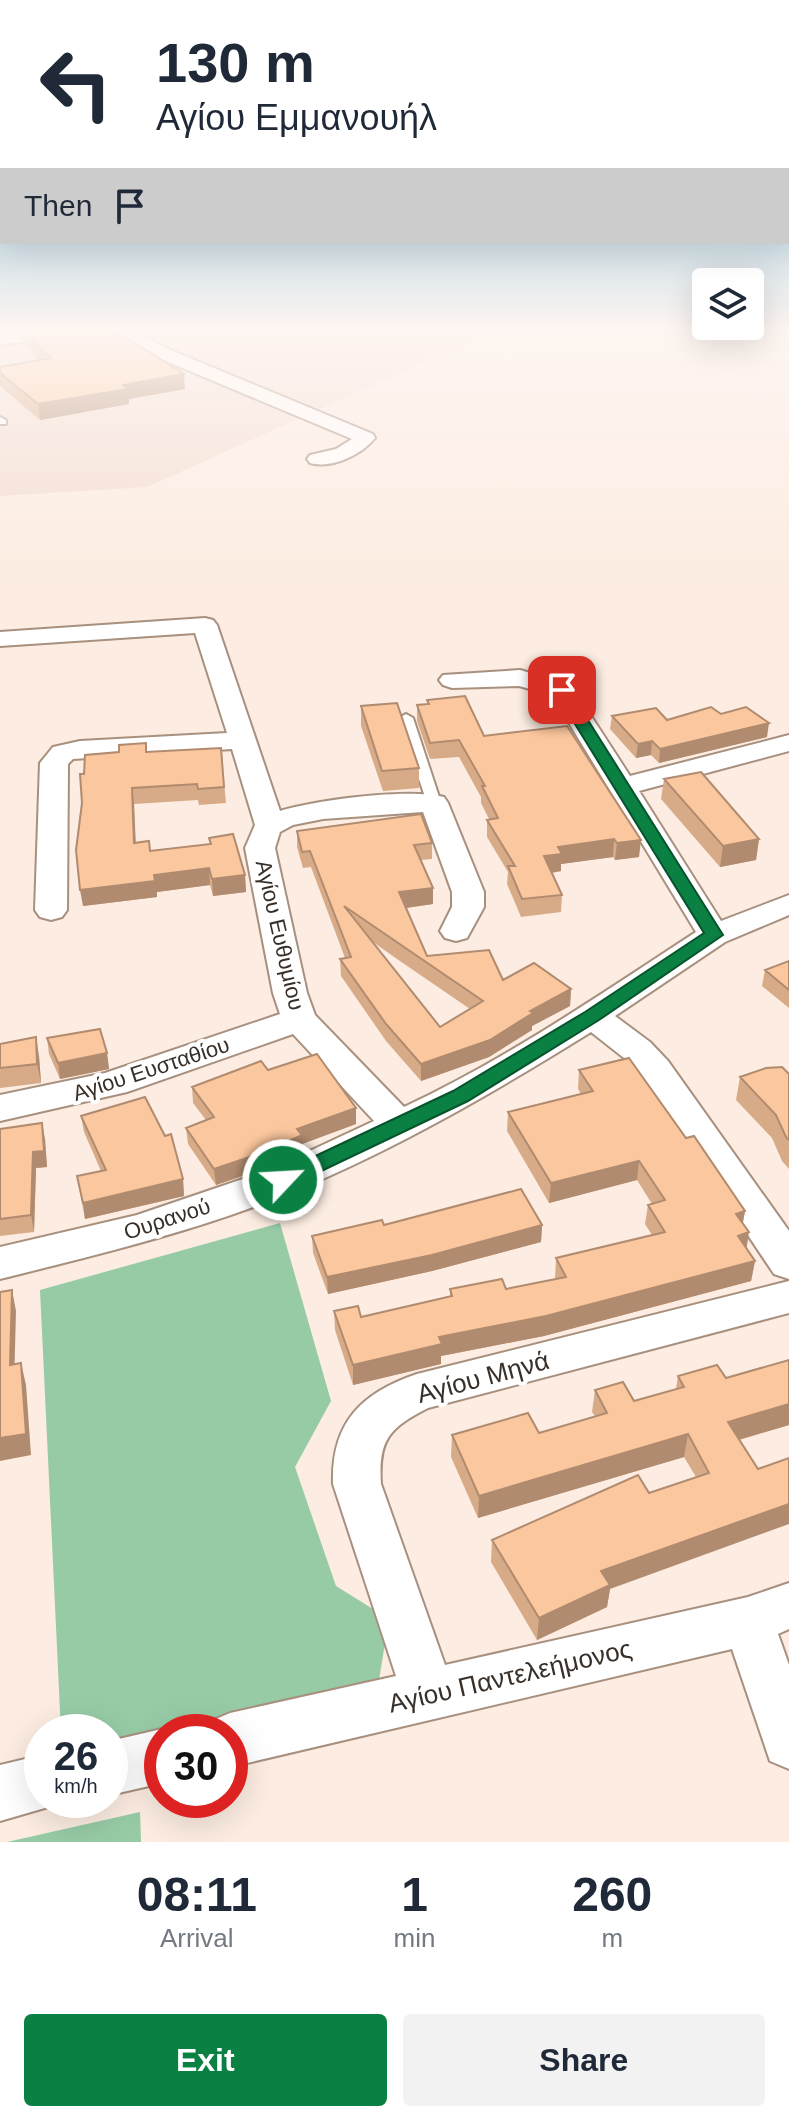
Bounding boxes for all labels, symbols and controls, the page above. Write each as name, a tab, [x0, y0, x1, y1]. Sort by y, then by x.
text: 130 m	[156, 31, 315, 94]
icon: left	[24, 32, 128, 136]
text: Αγίου Εμμανουήλ	[156, 97, 437, 138]
icon: arrive	[108, 184, 152, 228]
text: Then	[24, 189, 92, 222]
map controls	[692, 268, 764, 340]
button: layers	[692, 268, 764, 340]
pin	[528, 656, 596, 724]
icon: arrive	[540, 668, 584, 712]
street label: Αγίου Ευθυμίου	[251, 857, 309, 1013]
street label: Αγίου Ευσταθίου	[69, 1032, 233, 1106]
position arrow	[241, 1138, 325, 1222]
street label: Ουρανού	[121, 1193, 213, 1245]
street label: Αγίου Μηνά	[414, 1345, 552, 1409]
street label: Αγίου Παντελεήμονος	[385, 1633, 635, 1719]
speed limit sign: 30	[144, 1714, 248, 1818]
text: 26	[54, 1734, 98, 1778]
text: km/h	[54, 1775, 98, 1797]
text: 08:11	[137, 1868, 257, 1921]
text: 1	[401, 1868, 428, 1921]
text: 260	[572, 1868, 652, 1921]
text: Arrival	[160, 1923, 234, 1953]
text: min	[394, 1923, 435, 1953]
text: m	[601, 1923, 623, 1953]
button: Exit	[24, 2014, 387, 2106]
button: Share	[403, 2014, 765, 2106]

